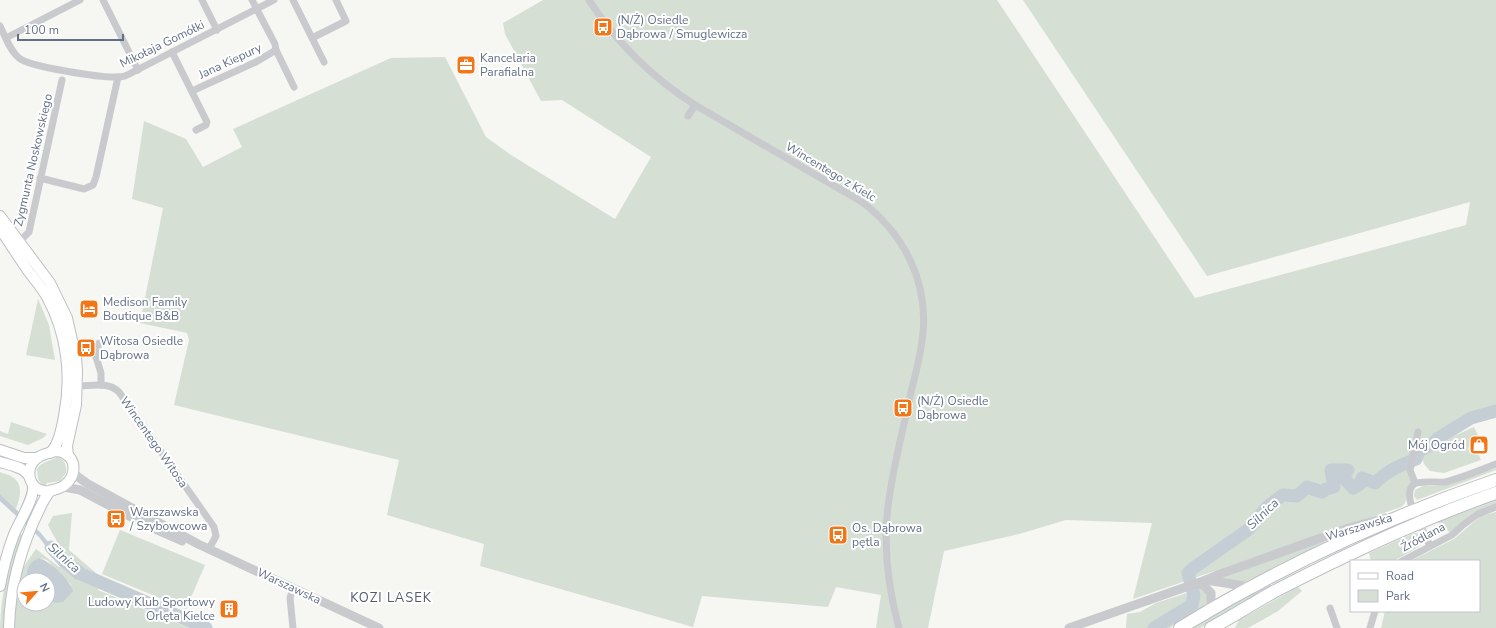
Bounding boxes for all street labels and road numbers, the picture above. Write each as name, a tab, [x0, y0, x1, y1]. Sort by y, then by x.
street label: Mikołaja Gomółki	[117, 17, 207, 71]
street label: Jana Kiepury	[195, 39, 265, 83]
street label: Zygmunta Noskowskiego	[10, 92, 56, 228]
street label: Wincentego z Kielc	[783, 139, 880, 206]
street label: Wincentego Witosa	[117, 393, 191, 491]
street label: Warszawska	[1324, 509, 1394, 545]
street label: Źródlana	[1398, 519, 1448, 555]
street label: Warszawska	[254, 564, 324, 608]

